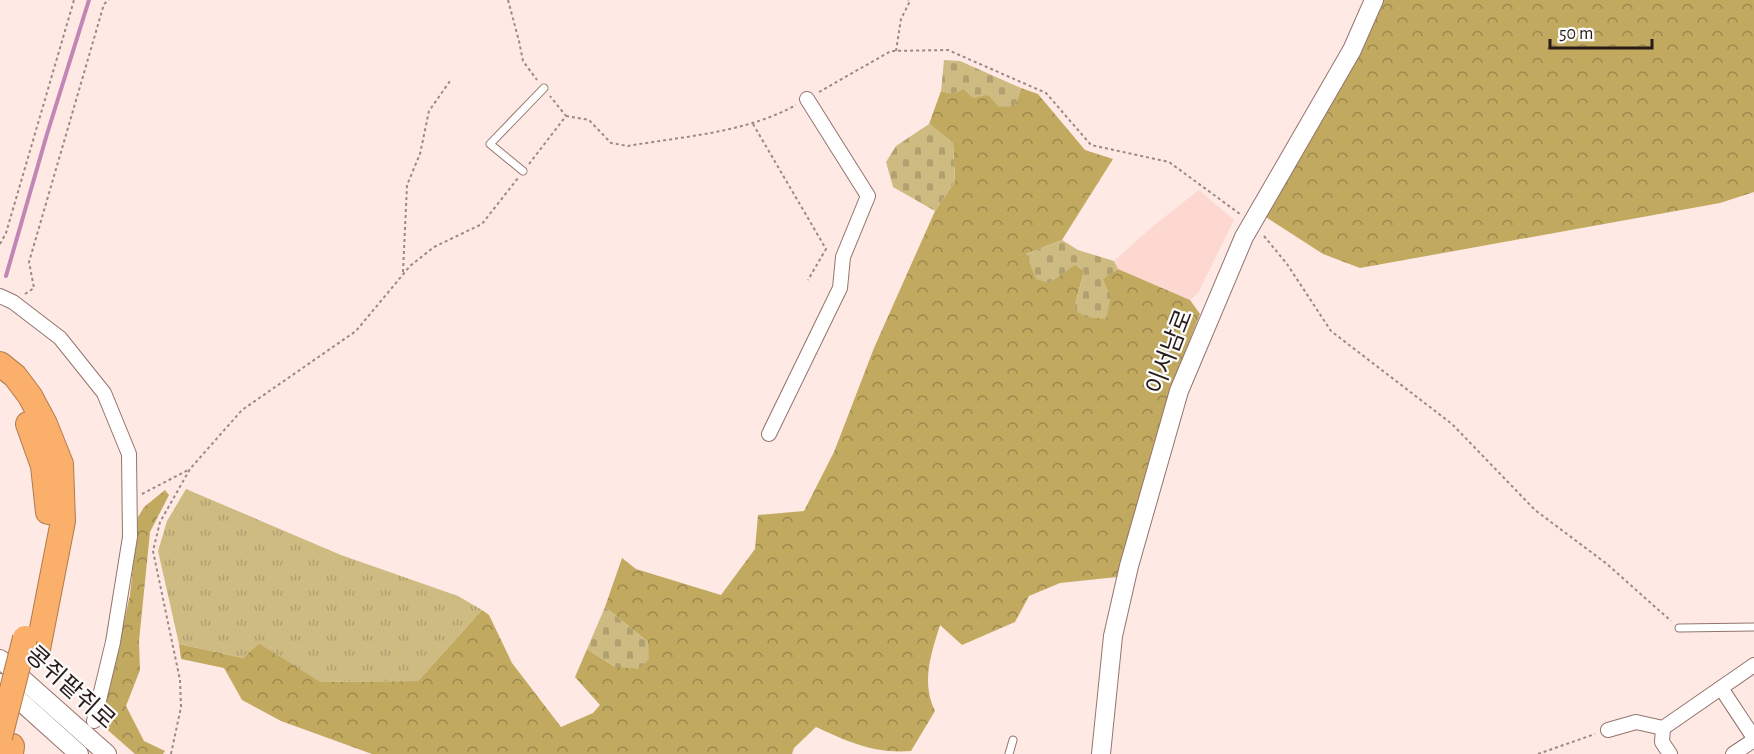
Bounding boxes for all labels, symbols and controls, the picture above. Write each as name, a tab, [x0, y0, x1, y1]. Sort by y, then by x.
scale bar	[1550, 12, 1652, 50]
text: 50 m	[1559, 25, 1593, 43]
street label: 이서남로	[1142, 306, 1197, 398]
street label: 콩쥐팥쥐로	[21, 641, 120, 734]

